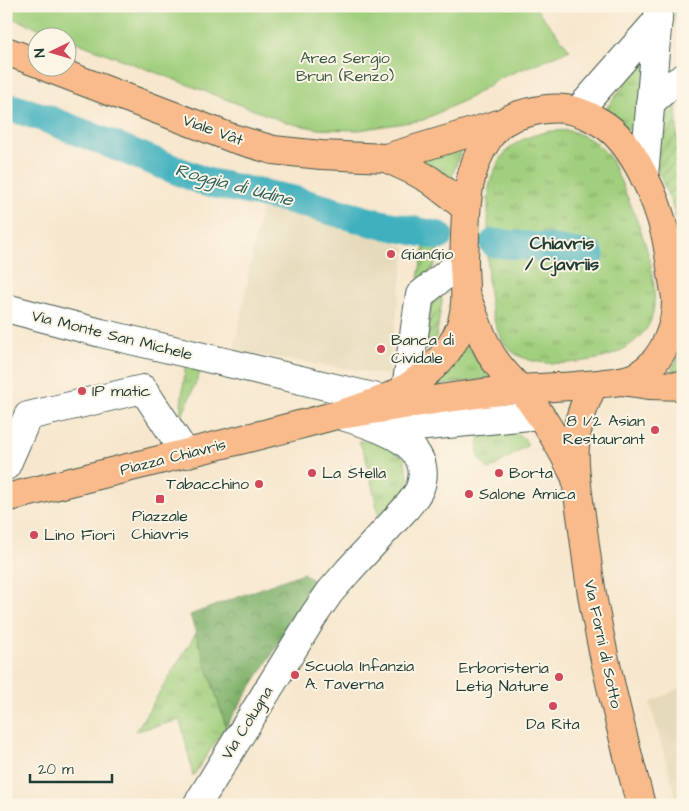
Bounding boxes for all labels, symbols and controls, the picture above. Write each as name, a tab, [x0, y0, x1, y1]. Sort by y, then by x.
north arrow	[28, 28, 78, 78]
park label: Area Sergio Brun (Renzo)	[296, 47, 394, 87]
text: N	[30, 48, 50, 58]
street label: Viale Vât	[180, 109, 247, 151]
water label: Roggia di Udine	[172, 157, 297, 214]
district label: Chiavris / Cjavriis	[525, 231, 599, 277]
place label: GianGio	[401, 243, 453, 265]
marker: GianGio	[385, 248, 397, 260]
street label: Via Monte San Michele	[29, 304, 195, 366]
place label: Banca di Cividale	[391, 329, 454, 369]
marker: Banca di Cividale	[375, 343, 387, 355]
place label: IP matic	[92, 380, 151, 402]
marker: IP matic	[76, 385, 88, 397]
place label: 8 1/2 Asian Restaurant	[563, 410, 646, 450]
marker: 8 1/2 Asian Restaurant	[649, 424, 661, 436]
street label: Piazza Chiavris	[118, 433, 228, 481]
place label: La Stella	[322, 462, 386, 484]
place label: Borta	[509, 462, 553, 484]
marker: La Stella	[306, 467, 318, 479]
marker: Borta	[493, 467, 505, 479]
place label: Tabacchino	[166, 473, 249, 495]
marker: Tabacchino	[253, 478, 265, 490]
place label: Salone Amica	[479, 483, 575, 505]
marker: Salone Amica	[463, 488, 475, 500]
marker: Piazzale Chiavris	[154, 493, 166, 505]
place label: Piazzale Chiavris	[131, 505, 189, 545]
place label: Lino Fiori	[44, 524, 115, 546]
marker: Lino Fiori	[28, 529, 40, 541]
street label: Via Forni di Sotto	[579, 578, 627, 710]
place label: Scuola Infanzia A. Taverna	[305, 655, 414, 695]
place label: Erboristeria Letig Nature	[455, 657, 549, 698]
marker: Scuola Infanzia A. Taverna	[289, 669, 301, 681]
marker: Erboristeria Letig Nature	[553, 671, 565, 683]
street label: Via Colugna	[216, 682, 279, 764]
marker: Da Rita	[547, 700, 559, 712]
place label: Da Rita	[526, 713, 580, 735]
scale bar	[30, 751, 112, 783]
text: 20 m	[38, 759, 74, 780]

